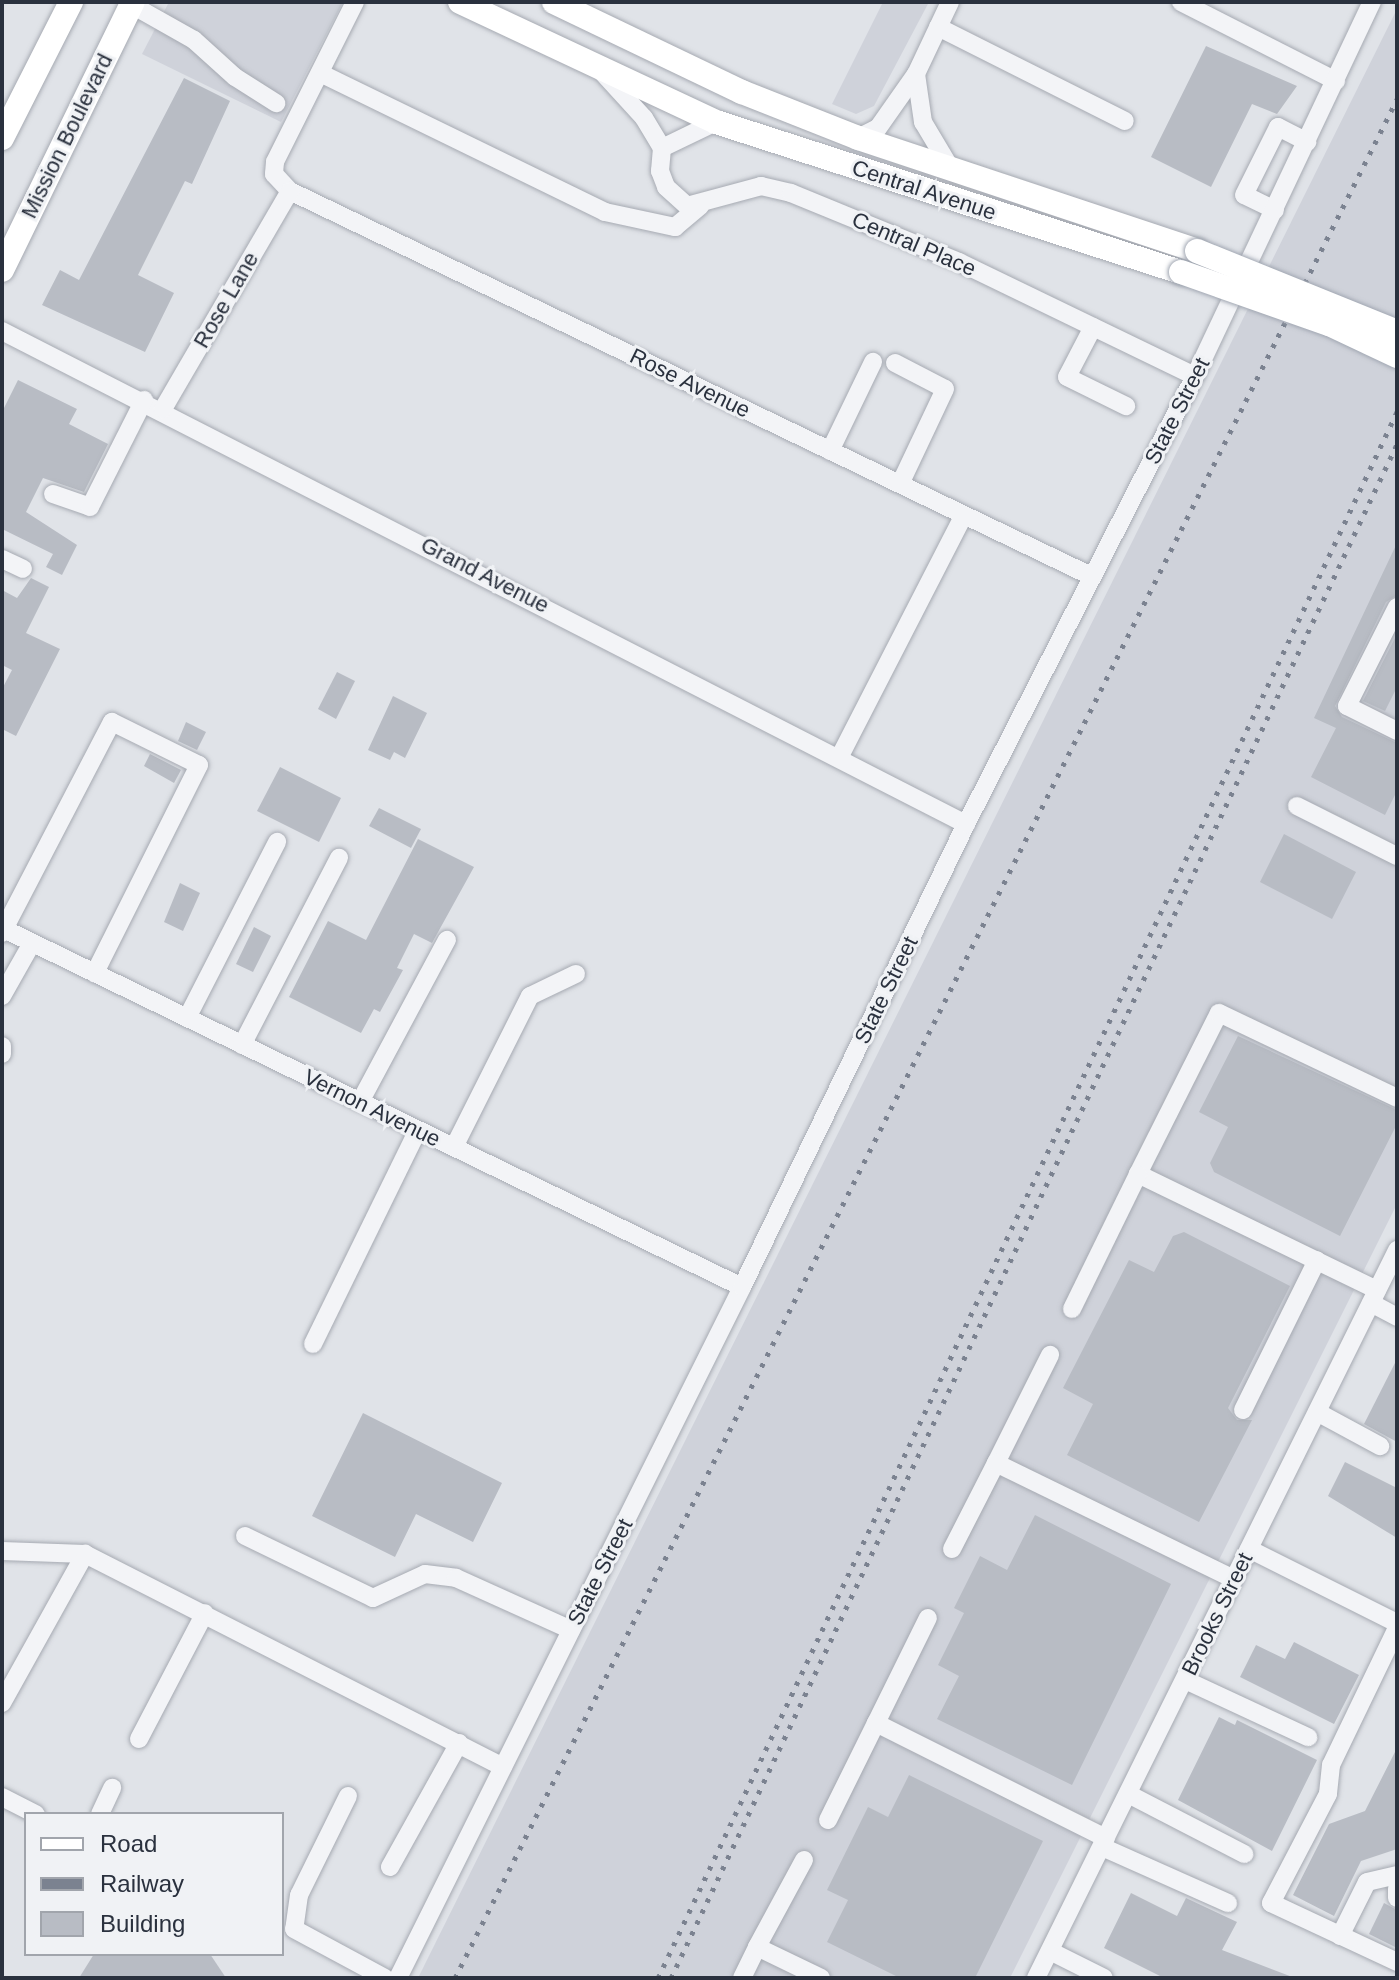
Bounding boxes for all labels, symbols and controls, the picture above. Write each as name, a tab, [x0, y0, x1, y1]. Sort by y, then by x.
street label: Mission Boulevard	[16, 49, 118, 223]
street label: Central Avenue	[848, 154, 1000, 226]
street label: Central Place	[848, 206, 980, 282]
street label: Rose Lane	[188, 247, 264, 353]
street label: Rose Avenue	[625, 342, 755, 424]
street label: State Street	[1139, 353, 1215, 469]
street label: Grand Avenue	[416, 531, 554, 619]
street label: State Street	[849, 932, 923, 1048]
street label: Vernon Avenue	[299, 1063, 445, 1153]
street label: State Street	[562, 1514, 638, 1630]
street label: Brooks Street	[1176, 1548, 1258, 1680]
legend	[24, 1812, 284, 1956]
text: Road	[100, 1830, 157, 1857]
text: Railway	[100, 1870, 184, 1897]
text: Building	[100, 1910, 185, 1937]

